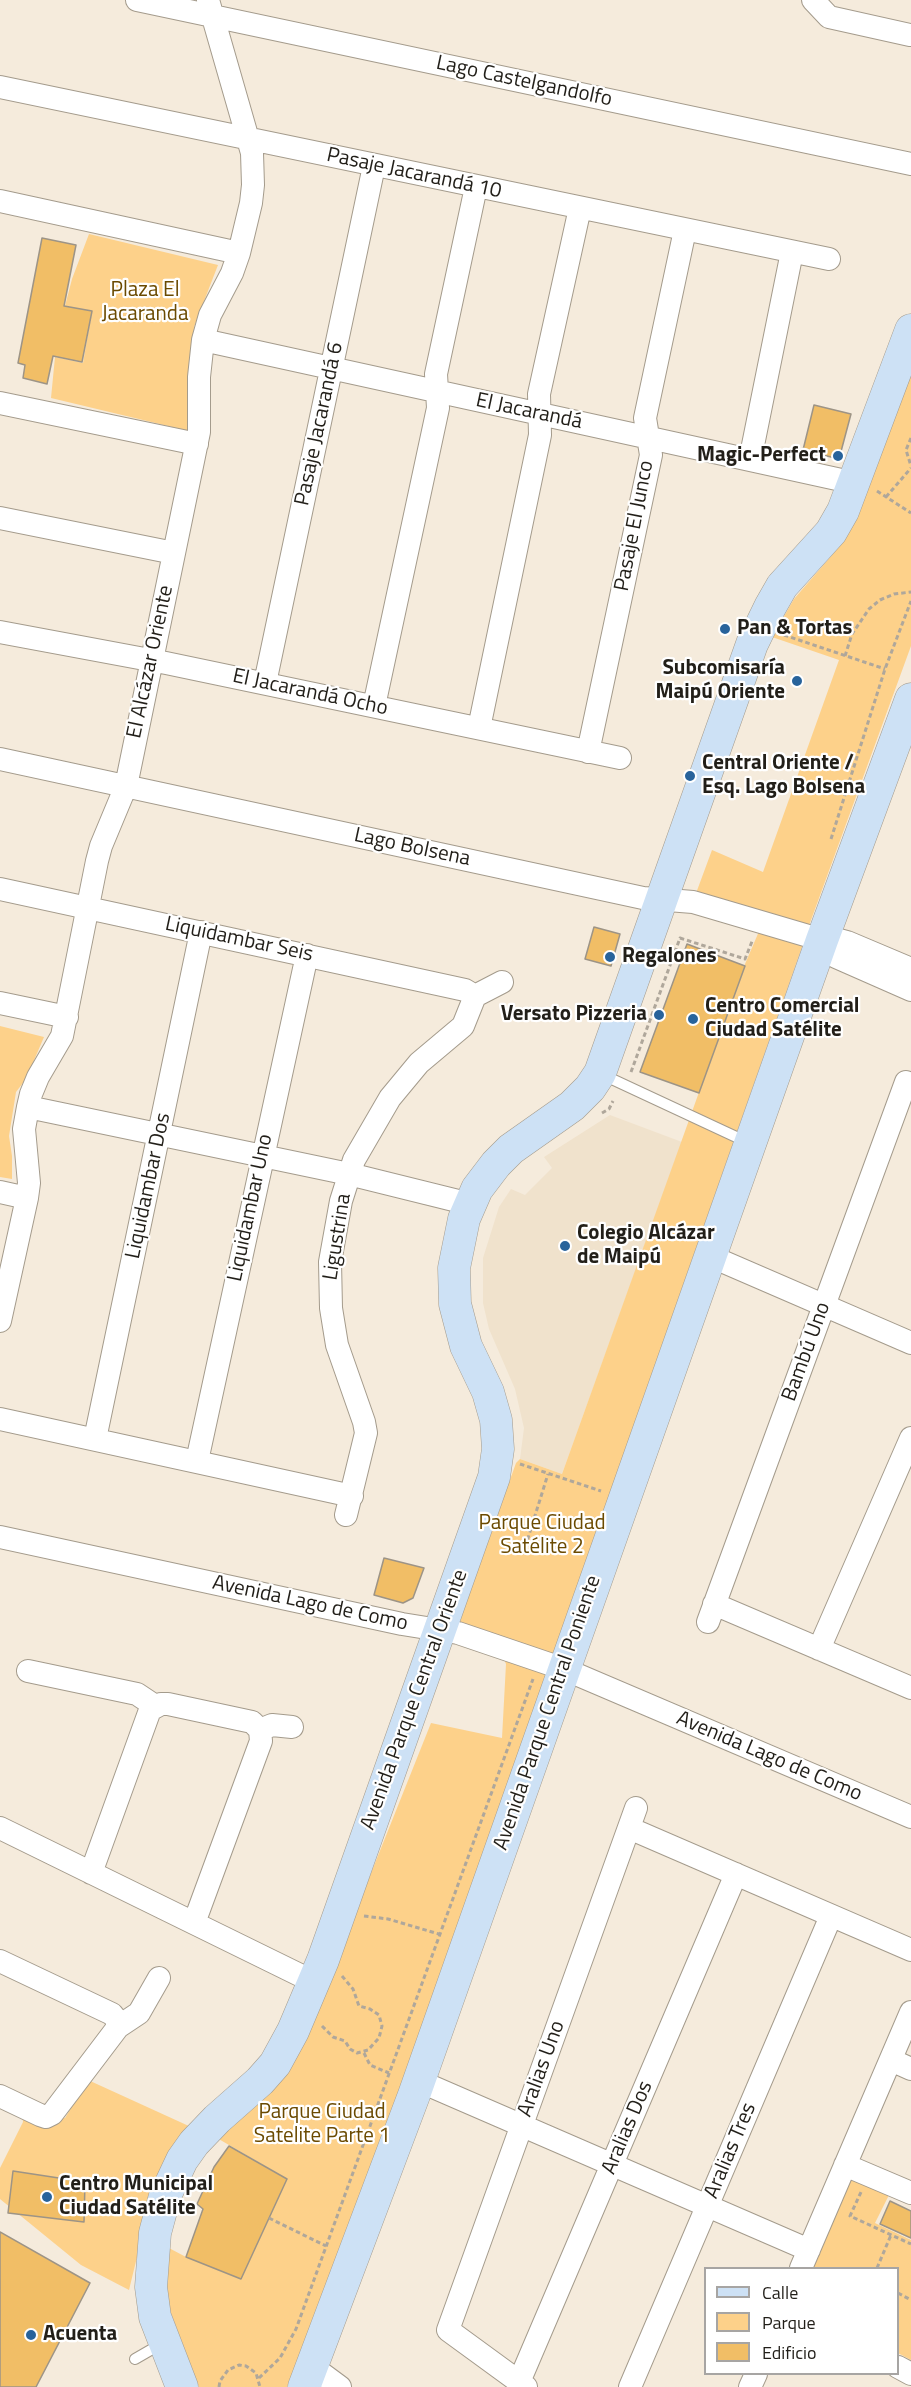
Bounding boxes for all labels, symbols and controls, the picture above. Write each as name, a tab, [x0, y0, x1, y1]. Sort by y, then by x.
street label: Lago Castelgandolfo	[434, 51, 614, 113]
street label: Pasaje Jacarandá 10	[324, 143, 504, 205]
park label: Plaza El Jacaranda	[102, 278, 188, 328]
street label: Pasaje Jacarandá 6	[290, 340, 350, 508]
street label: El Jacarandá	[474, 388, 584, 436]
place label: Magic-Perfect	[697, 443, 826, 469]
marker: Magic-Perfect	[831, 449, 845, 463]
street label: Pasaje El Junco	[610, 458, 660, 594]
street label: El Alcázar Oriente	[122, 583, 180, 741]
place label: Pan & Tortas	[737, 616, 852, 642]
marker: Pan & Tortas	[718, 622, 732, 636]
place label: Subcomisaría Maipú Oriente	[656, 656, 785, 706]
street label: El Jacarandá Ocho	[230, 664, 390, 722]
marker: Subcomisaría Maipú Oriente	[790, 674, 804, 688]
place label: Central Oriente / Esq. Lago Bolsena	[702, 751, 865, 801]
marker: Central Oriente / Esq. Lago Bolsena	[683, 769, 697, 783]
street label: Lago Bolsena	[352, 823, 472, 873]
street label: Liquidambar Seis	[163, 912, 315, 968]
place label: Regalones	[622, 944, 717, 970]
marker: Regalones	[603, 950, 617, 964]
place label: Centro Comercial Ciudad Satélite	[705, 994, 860, 1044]
place label: Versato Pizzeria	[501, 1002, 647, 1028]
marker: Versato Pizzeria	[652, 1008, 666, 1022]
marker: Centro Comercial Ciudad Satélite	[686, 1012, 700, 1026]
street label: Liquidambar Dos	[121, 1111, 177, 1261]
street label: Liquidambar Uno	[223, 1132, 279, 1284]
street label: Ligustrina	[319, 1192, 357, 1282]
place label: Colegio Alcázar de Maipú	[577, 1221, 715, 1271]
marker: Colegio Alcázar de Maipú	[558, 1239, 572, 1253]
street label: Bambú Uno	[777, 1299, 837, 1405]
park label: Parque Ciudad Satélite 2	[478, 1511, 606, 1561]
street label: Avenida Parque Central Oriente	[356, 1566, 474, 1834]
street label: Avenida Lago de Como	[210, 1571, 410, 1637]
street label: Avenida Parque Central Poniente	[489, 1572, 607, 1854]
street label: Avenida Lago de Como	[672, 1706, 866, 1808]
street label: Aralias Uno	[513, 2017, 571, 2121]
street label: Aralias Dos	[597, 2077, 659, 2179]
street label: Aralias Tres	[700, 2099, 762, 2203]
park label: Parque Ciudad Satelite Parte 1	[254, 2100, 390, 2150]
place label: Centro Municipal Ciudad Satélite	[59, 2172, 213, 2222]
marker: Centro Municipal Ciudad Satélite	[40, 2190, 54, 2204]
legend	[704, 2267, 899, 2375]
text: Calle	[762, 2279, 798, 2306]
text: Parque	[762, 2309, 816, 2336]
place label: Acuenta	[43, 2322, 117, 2348]
marker: Acuenta	[24, 2328, 38, 2342]
text: Edificio	[762, 2339, 816, 2366]

